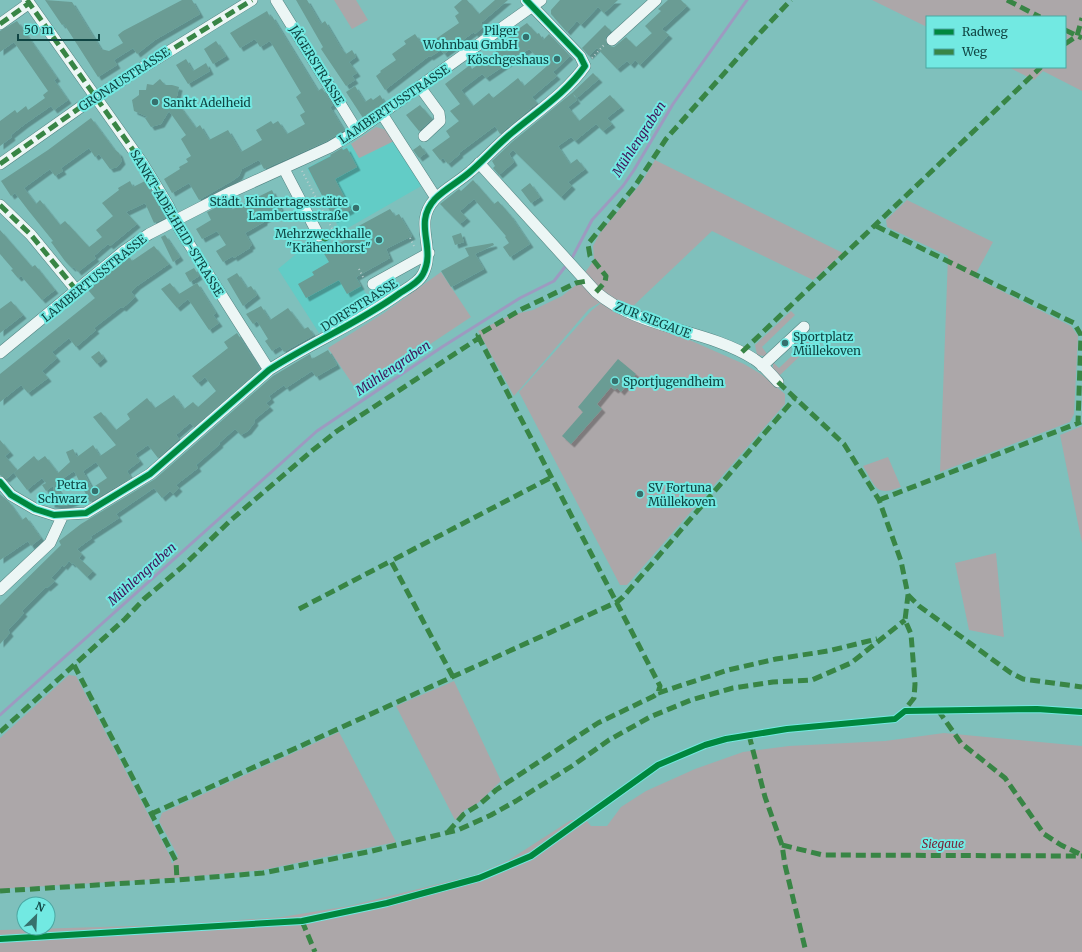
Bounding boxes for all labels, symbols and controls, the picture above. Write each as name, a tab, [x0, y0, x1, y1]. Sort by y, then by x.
scale bar	[18, 16, 99, 42]
legend	[926, 16, 1066, 68]
text: 50 m	[24, 22, 53, 37]
street label: JÄGERSTRASSE	[286, 22, 348, 108]
place label: Pilger Wohnbau GmbH	[422, 23, 519, 52]
text: Radweg	[962, 24, 1008, 39]
marker: Pilger Wohnbau GmbH	[521, 32, 531, 42]
street label: GRONAUSTRASSE	[76, 44, 173, 114]
text: Weg	[961, 44, 988, 59]
place label: Köschgeshaus	[467, 52, 549, 67]
marker: Köschgeshaus	[552, 54, 562, 64]
street label: LAMBERTUSSTRASSE	[336, 61, 453, 147]
place label: Sankt Adelheid	[163, 95, 251, 110]
marker: Sankt Adelheid	[150, 97, 160, 107]
water label: Mühlengraben	[608, 98, 670, 181]
street label: SANKT-ADELHEID-STRASSE	[127, 147, 227, 299]
place label: Städt. Kindertagesstätte Lambertusstraße	[209, 194, 348, 223]
marker: Städt. Kindertagesstätte Lambertusstraße	[351, 203, 361, 213]
place label: Mehrzweckhalle "Krähenhorst"	[275, 226, 371, 255]
street label: LAMBERTUSSTRASSE	[39, 231, 150, 325]
marker: Mehrzweckhalle "Krähenhorst"	[374, 235, 384, 245]
street label: DORFSTRASSE	[318, 275, 400, 335]
street label: ZUR SIEGAUE	[613, 299, 693, 341]
place label: Sportplatz Müllekoven	[793, 329, 861, 358]
water label: Mühlengraben	[351, 337, 434, 400]
marker: Sportplatz Müllekoven	[780, 338, 790, 348]
place label: Sportjugendheim	[623, 374, 724, 389]
marker: Sportjugendheim	[610, 376, 620, 386]
place label: Petra Schwarz	[38, 477, 88, 506]
place label: SV Fortuna Müllekoven	[648, 480, 716, 509]
marker: Petra Schwarz	[90, 486, 100, 496]
marker: SV Fortuna Müllekoven	[635, 489, 645, 499]
water label: Mühlengraben	[103, 539, 180, 610]
park label: Siegaue	[922, 836, 964, 851]
north arrow	[16, 896, 56, 936]
text: N	[33, 899, 47, 915]

